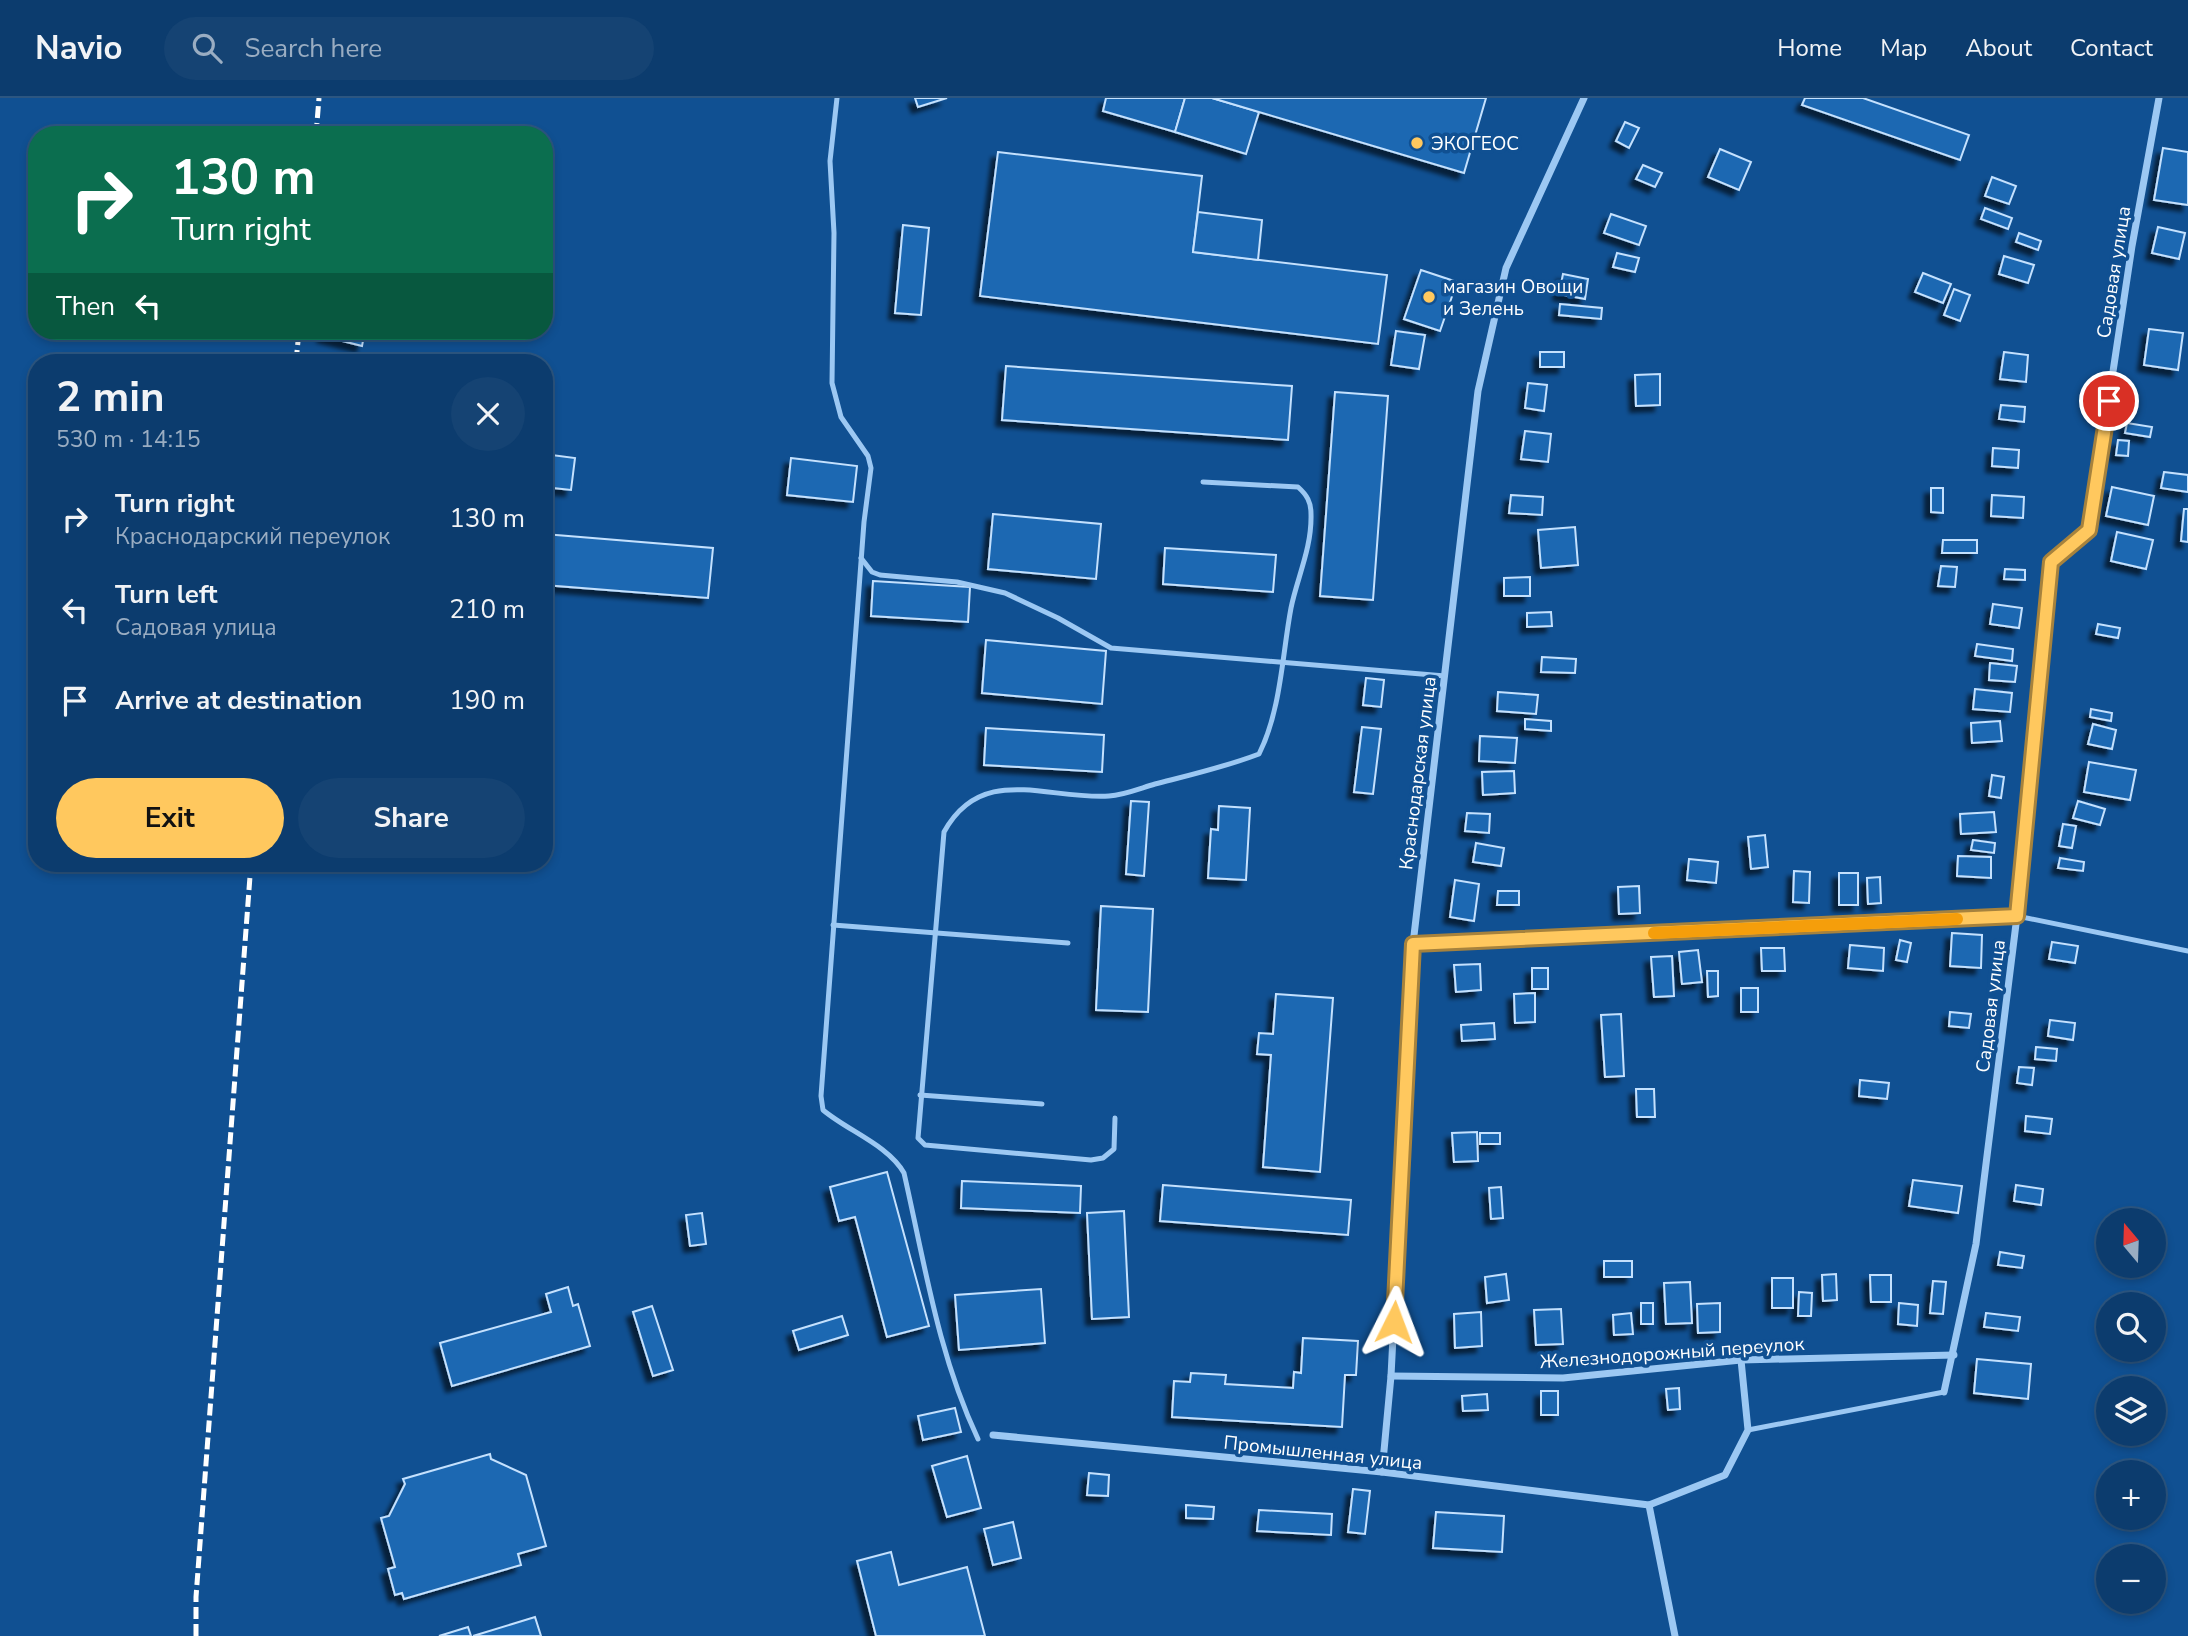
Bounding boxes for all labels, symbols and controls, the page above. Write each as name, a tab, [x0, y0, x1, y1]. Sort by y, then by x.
search box	[164, 17, 654, 80]
text: Navio	[35, 26, 122, 71]
icon: search	[188, 29, 226, 67]
text: Search here	[244, 31, 382, 66]
text: Home	[1777, 32, 1842, 64]
text: Map	[1880, 32, 1927, 64]
text: About	[1965, 32, 2032, 64]
text: Contact	[2070, 32, 2153, 64]
place label: ЭКОГЕОС	[1431, 131, 1519, 157]
marker: ЭКОГЕОС	[1409, 135, 1425, 151]
text: 130 m	[171, 144, 315, 211]
icon: right	[56, 154, 147, 245]
street label: Садовая улица	[2091, 204, 2137, 340]
text: Turn right	[171, 208, 311, 251]
place label: магазин Овощи и Зелень	[1443, 274, 1583, 322]
icon: left	[129, 287, 167, 325]
text: Then	[56, 289, 115, 324]
marker: магазин Овощи и Зелень	[1421, 289, 1437, 305]
text: 2 min	[56, 369, 165, 426]
pin	[2079, 371, 2139, 431]
button: close	[451, 377, 525, 451]
icon: arrive	[2090, 382, 2128, 420]
text: 530 m · 14:15	[56, 424, 201, 455]
text: Turn right	[115, 486, 234, 521]
icon: right	[56, 500, 94, 538]
text: 130 m	[449, 501, 525, 536]
text: Краснодарский переулок	[115, 521, 390, 552]
text: Turn left	[115, 577, 218, 612]
icon: left	[56, 591, 94, 629]
text: 210 m	[449, 592, 525, 627]
text: Садовая улица	[115, 612, 277, 643]
street label: Краснодарская улица	[1393, 675, 1443, 871]
icon: arrive	[56, 682, 94, 720]
text: Arrive at destination	[115, 683, 362, 718]
text: 190 m	[449, 683, 525, 718]
button: Exit	[56, 778, 284, 858]
button: Share	[298, 778, 525, 858]
street label: Садовая улица	[1970, 938, 2012, 1074]
north arrow	[2096, 1208, 2166, 1278]
map controls	[2096, 1208, 2166, 1614]
position arrow	[1357, 1285, 1431, 1359]
button: search	[2096, 1292, 2166, 1362]
street label: Железнодорожный переулок	[1539, 1331, 1805, 1375]
button: layers	[2096, 1376, 2166, 1446]
street label: Промышленная улица	[1222, 1430, 1424, 1476]
button: +	[2096, 1460, 2166, 1530]
button: −	[2096, 1544, 2166, 1614]

